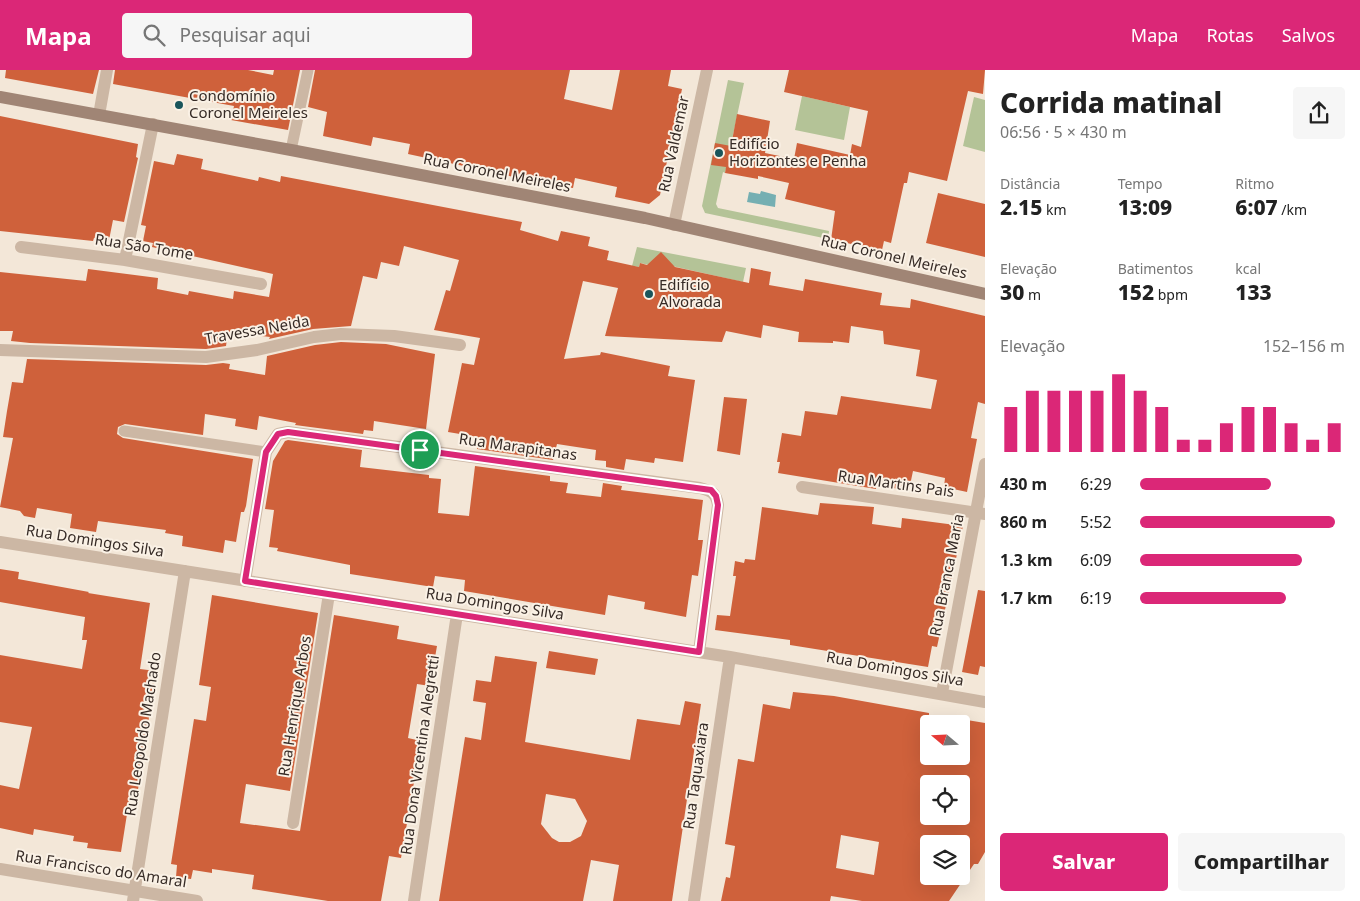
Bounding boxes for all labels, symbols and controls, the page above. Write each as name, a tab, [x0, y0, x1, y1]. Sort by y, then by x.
search box	[122, 13, 472, 58]
text: Mapa	[25, 19, 92, 52]
icon: search	[140, 21, 168, 49]
text: Pesquisar aqui	[180, 22, 311, 48]
text: Mapa	[1131, 23, 1178, 47]
text: Rotas	[1206, 23, 1254, 47]
text: Salvos	[1282, 23, 1335, 47]
text: Corrida matinal	[1000, 83, 1222, 121]
place label: Condomínio Coronel Meireles	[189, 85, 308, 122]
button: share	[1293, 87, 1345, 139]
street label: Rua Valdemar	[653, 94, 693, 194]
marker: Condomínio Coronel Meireles	[173, 99, 185, 111]
text: 06:56 · 5 × 430 m	[1000, 121, 1127, 143]
place label: Edifício Horizontes e Penha	[729, 133, 866, 170]
marker: Edifício Horizontes e Penha	[713, 147, 725, 159]
street label: Rua Coronel Meireles	[422, 148, 573, 196]
text: Distância	[1000, 174, 1060, 193]
text: Tempo	[1118, 174, 1163, 193]
text: Ritmo	[1235, 174, 1274, 193]
text: 2.15	[1000, 193, 1042, 221]
text: 13:09	[1118, 193, 1172, 221]
text: 6:07	[1235, 193, 1278, 221]
text: km	[1042, 200, 1067, 219]
text: /km	[1278, 200, 1307, 219]
street label: Rua São Tome	[94, 228, 195, 264]
street label: Rua Coronel Meireles	[819, 229, 969, 283]
text: Elevação	[1000, 259, 1057, 278]
text: Batimentos	[1118, 259, 1193, 278]
text: kcal	[1235, 259, 1261, 278]
place label: Edifício Alvorada	[659, 274, 721, 311]
text: 30	[1000, 278, 1024, 306]
text: 152	[1118, 278, 1154, 306]
text: 133	[1235, 278, 1272, 306]
text: m	[1024, 285, 1041, 304]
text: bpm	[1154, 285, 1188, 304]
marker: Edifício Alvorada	[643, 288, 655, 300]
street label: Travessa Neida	[203, 310, 311, 348]
text: Elevação	[1000, 335, 1065, 357]
text: 152–156 m	[1263, 335, 1345, 357]
street label: Rua Marapitanas	[458, 428, 578, 464]
pin	[399, 429, 441, 471]
icon: arrive	[406, 436, 434, 464]
street label: Rua Martins Pais	[837, 465, 956, 501]
text: 430 m	[1000, 473, 1047, 495]
text: 6:29	[1080, 473, 1112, 495]
text: 860 m	[1000, 511, 1047, 533]
text: 5:52	[1080, 511, 1112, 533]
street label: Rua Branca Maria	[924, 512, 968, 638]
street label: Rua Domingos Silva	[25, 519, 166, 561]
text: 1.3 km	[1000, 549, 1052, 571]
text: 6:09	[1080, 549, 1112, 571]
street label: Rua Domingos Silva	[425, 582, 566, 624]
text: 1.7 km	[1000, 587, 1052, 609]
text: 6:19	[1080, 587, 1112, 609]
street label: Rua Henrique Arbos	[273, 634, 315, 778]
street label: Rua Domingos Silva	[825, 646, 966, 690]
street label: Rua Leopoldo Machado	[119, 650, 165, 817]
street label: Rua Dona Vicentina Alegretti	[395, 654, 443, 856]
north arrow	[920, 715, 970, 765]
map controls	[920, 715, 970, 885]
street label: Rua Taquaxiara	[678, 721, 712, 831]
button: locate	[920, 775, 970, 825]
button: Salvar	[1000, 833, 1168, 891]
button: Compartilhar	[1178, 833, 1345, 891]
button: layers	[920, 835, 970, 885]
street label: Rua Francisco do Amaral	[14, 845, 188, 891]

